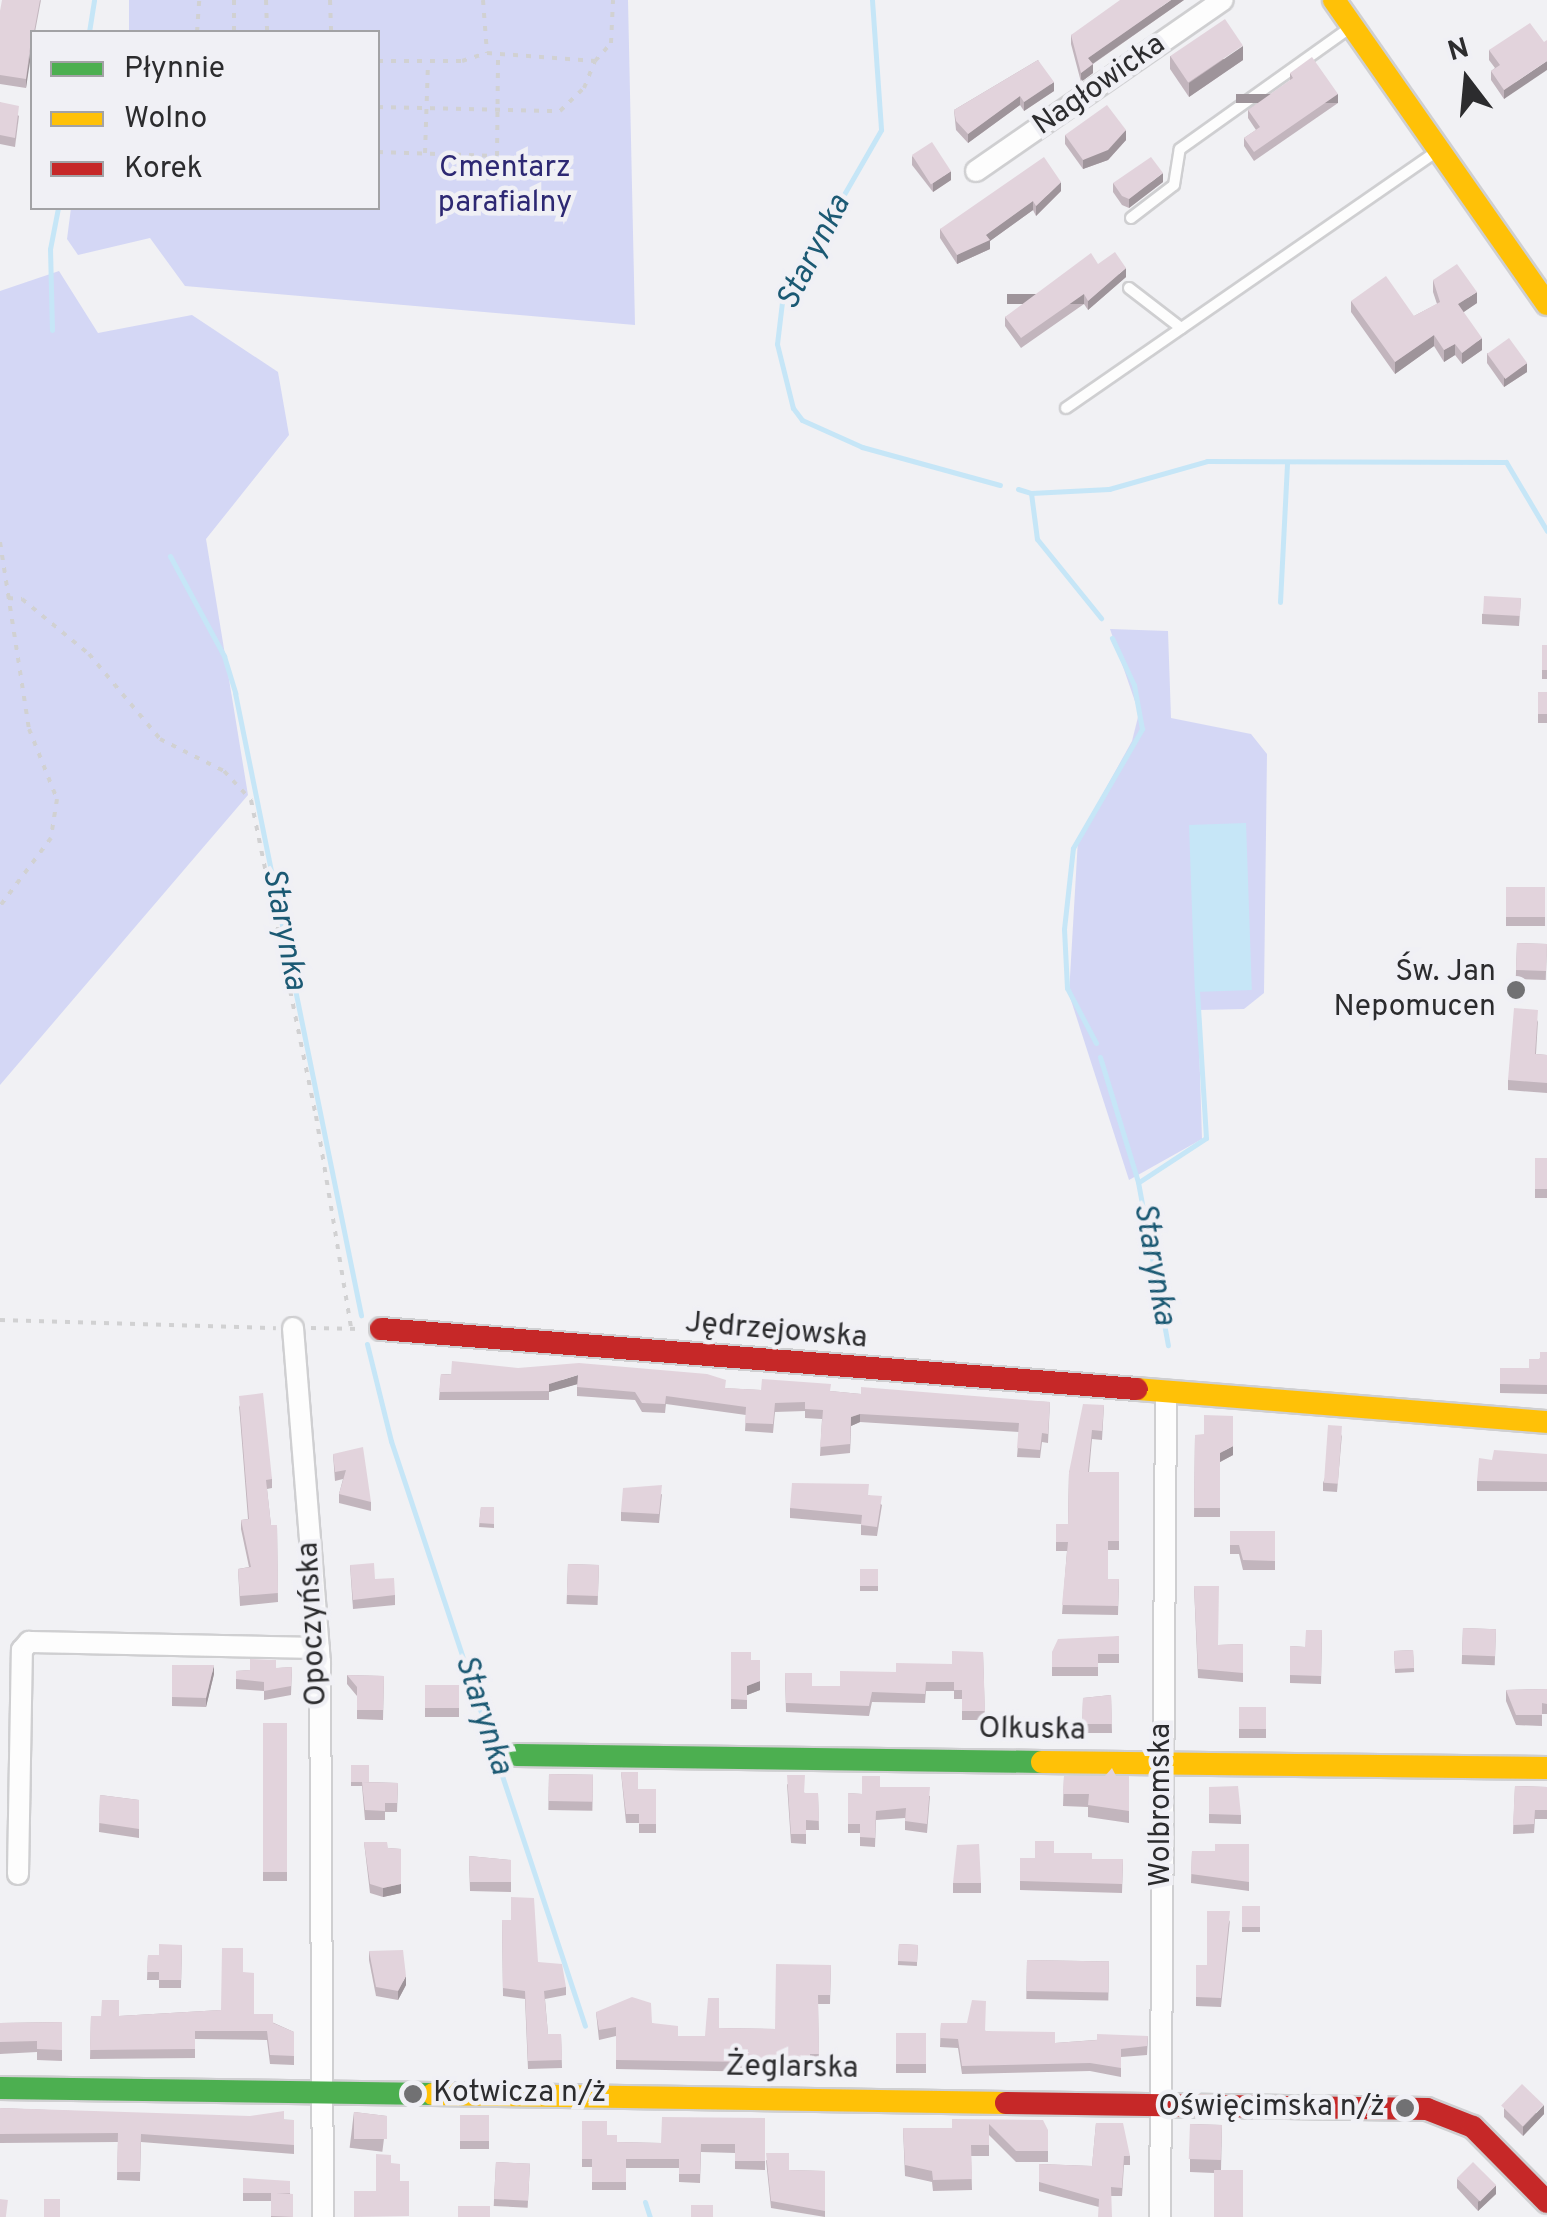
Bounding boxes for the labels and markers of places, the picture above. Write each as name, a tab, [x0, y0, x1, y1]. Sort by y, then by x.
place label: Św. Jan Nepomucen	[1334, 955, 1496, 1026]
marker: Św. Jan Nepomucen	[1505, 979, 1527, 1001]
place label: Kotwicza n/ż	[433, 2076, 606, 2112]
marker: Kotwicza n/ż	[402, 2083, 424, 2105]
place label: Oświęcimska n/ż	[1158, 2090, 1385, 2126]
marker: Oświęcimska n/ż	[1394, 2097, 1416, 2119]

